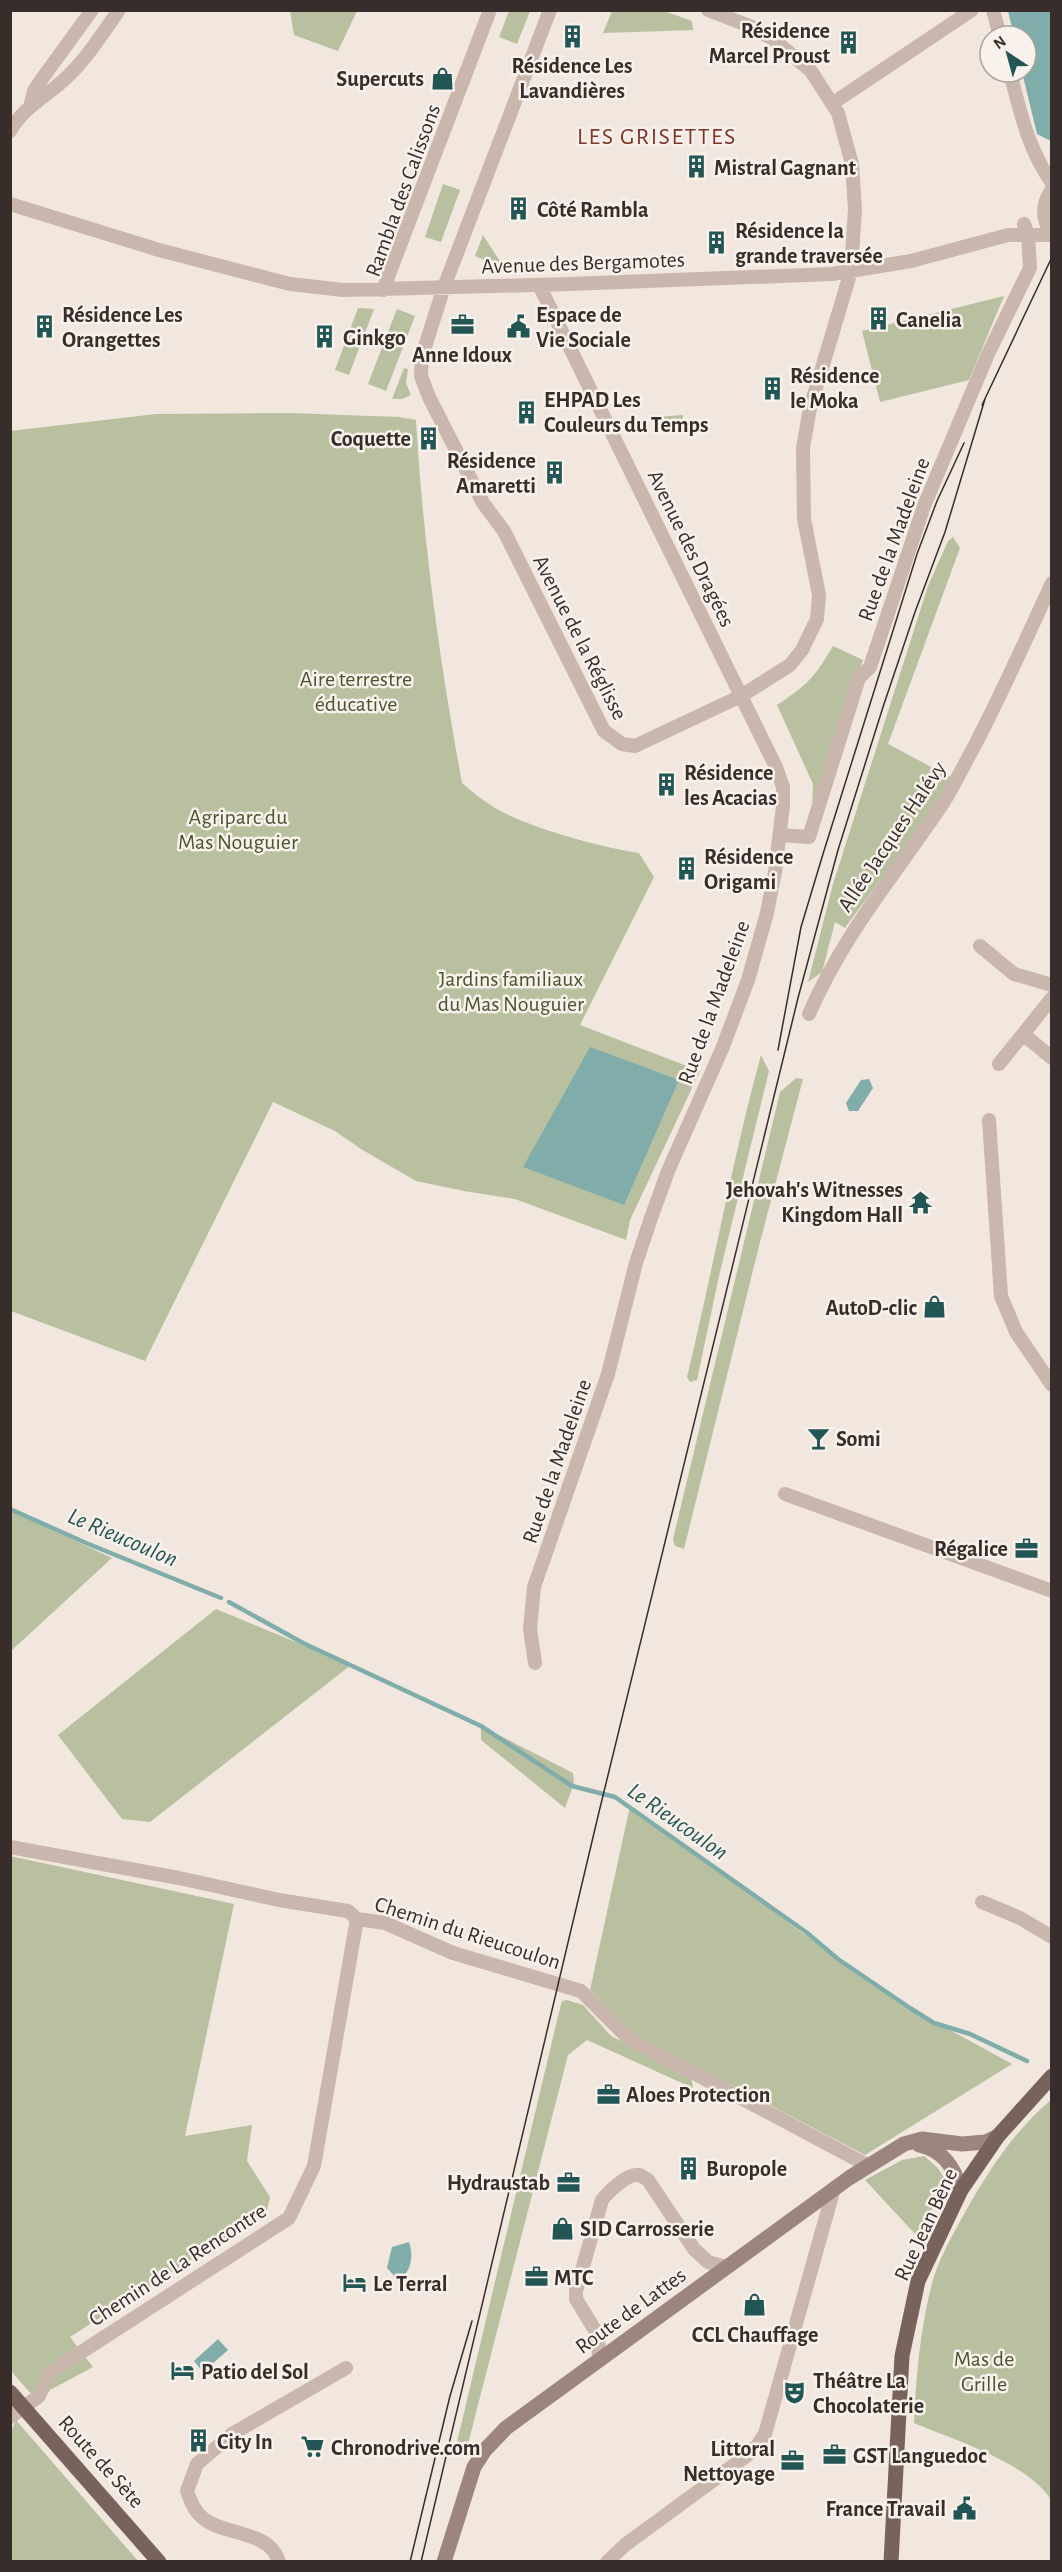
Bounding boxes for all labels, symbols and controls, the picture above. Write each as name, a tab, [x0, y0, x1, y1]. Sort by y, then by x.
place label: Résidence Marcel Proust	[709, 20, 831, 67]
building icon: Résidence Les Lavandières	[559, 23, 585, 49]
north arrow	[978, 24, 1038, 84]
building icon: Résidence Marcel Proust	[835, 30, 861, 56]
text: N	[991, 33, 1009, 52]
place label: Résidence Les Lavandières	[512, 55, 632, 102]
shop icon: Supercuts	[429, 65, 455, 91]
place label: Supercuts	[336, 68, 424, 90]
street label: Rambla des Calissons	[362, 101, 444, 280]
district label: LES GRISETTES	[577, 125, 737, 149]
building icon: Mistral Gagnant	[683, 154, 709, 180]
place label: Mistral Gagnant	[714, 157, 857, 179]
building icon: Côté Rambla	[506, 196, 532, 222]
place label: Côté Rambla	[537, 199, 649, 221]
place label: Résidence la grande traversée	[735, 220, 883, 267]
building icon: Résidence la grande traversée	[704, 230, 730, 256]
street label: Avenue des Bergamotes	[481, 248, 685, 278]
place label: Résidence Les Orangettes	[62, 304, 183, 351]
place label: Espace de Vie Sociale	[536, 304, 631, 351]
building icon: Canelia	[865, 306, 891, 332]
place label: Canelia	[896, 309, 962, 331]
office icon: Anne Idoux	[449, 312, 475, 338]
building icon: Résidence Les Orangettes	[31, 314, 57, 340]
public building icon: Espace de Vie Sociale	[505, 314, 531, 340]
building icon: Ginkgo	[312, 324, 338, 350]
place label: Ginkgo	[343, 327, 406, 349]
place label: Anne Idoux	[412, 344, 512, 366]
place label: Résidence le Moka	[790, 365, 879, 412]
building icon: Résidence le Moka	[759, 375, 785, 401]
place label: EHPAD Les Couleurs du Temps	[544, 389, 708, 436]
building icon: EHPAD Les Couleurs du Temps	[513, 399, 539, 425]
building icon: Coquette	[416, 425, 442, 451]
place label: Coquette	[331, 428, 411, 450]
place label: Résidence Amaretti	[447, 450, 536, 497]
street label: Rue de la Madeleine	[854, 455, 934, 624]
building icon: Résidence Amaretti	[541, 460, 567, 486]
street label: Avenue des Dragées	[644, 467, 739, 630]
street label: Avenue de la Réglisse	[529, 552, 631, 723]
park label: Aire terrestre éducative	[300, 668, 412, 715]
street label: Allée Jacques Halévy	[834, 757, 950, 916]
place label: Résidence les Acacias	[684, 762, 777, 809]
building icon: Résidence les Acacias	[653, 772, 679, 798]
park label: Agriparc du Mas Nouguier	[178, 806, 298, 853]
place label: Résidence Origami	[704, 846, 793, 893]
building icon: Résidence Origami	[673, 856, 699, 882]
street label: Rue de la Madeleine	[674, 918, 754, 1087]
park label: Jardins familiaux du Mas Nouguier	[438, 968, 584, 1015]
place label: Jehovah's Witnesses Kingdom Hall	[726, 1179, 903, 1226]
temple icon: Jehovah's Witnesses Kingdom Hall	[908, 1189, 934, 1215]
shop icon: AutoD-clic	[922, 1294, 948, 1320]
place label: AutoD-clic	[826, 1297, 918, 1319]
street label: Rue de la Madeleine	[518, 1376, 595, 1546]
bar icon: Somi	[805, 1425, 831, 1451]
place label: Somi	[836, 1428, 881, 1450]
water label: Le Rieucoulon	[64, 1504, 181, 1572]
office icon: Régalice	[1013, 1535, 1039, 1561]
place label: Régalice	[934, 1538, 1008, 1560]
water label: Le Rieucoulon	[623, 1779, 732, 1865]
street label: Chemin du Rieucoulon	[372, 1893, 563, 1973]
office icon: Aloes Protection	[595, 2081, 621, 2107]
place label: Aloes Protection	[626, 2084, 770, 2106]
building icon: Buropole	[675, 2155, 701, 2181]
place label: Buropole	[706, 2158, 787, 2180]
street label: Rue Jean Bène	[890, 2165, 962, 2284]
office icon: Hydraustab	[555, 2169, 581, 2195]
place label: Hydraustab	[447, 2172, 550, 2195]
street label: Chemin de La Rencontre	[85, 2199, 270, 2330]
shop icon: SID Carrosserie	[549, 2215, 575, 2241]
place label: SID Carrosserie	[580, 2218, 714, 2240]
office icon: MTC	[523, 2264, 549, 2290]
street label: Route de Lattes	[571, 2264, 690, 2358]
place label: MTC	[554, 2267, 594, 2289]
hotel icon: Le Terral	[342, 2270, 368, 2296]
place label: Le Terral	[373, 2273, 448, 2295]
shop icon: CCL Chauffage	[742, 2292, 768, 2318]
place label: CCL Chauffage	[692, 2324, 818, 2346]
park label: Mas de Grille	[954, 2348, 1014, 2395]
hotel icon: Patio del Sol	[170, 2358, 196, 2384]
place label: Patio del Sol	[201, 2361, 309, 2383]
place label: Théâtre La Chocolaterie	[813, 2370, 924, 2417]
theatre icon: Théâtre La Chocolaterie	[782, 2380, 808, 2406]
street label: Route de Sète	[54, 2411, 148, 2512]
building icon: City In	[186, 2428, 212, 2454]
place label: City In	[217, 2431, 273, 2454]
supermarket icon: Chronodrive.com	[300, 2434, 326, 2460]
place label: Chronodrive.com	[331, 2437, 481, 2459]
place label: Littoral Nettoyage	[683, 2438, 775, 2486]
office icon: GST Languedoc	[822, 2442, 848, 2468]
place label: GST Languedoc	[853, 2445, 987, 2467]
office icon: Littoral Nettoyage	[780, 2448, 806, 2474]
public building icon: France Travail	[951, 2495, 977, 2521]
place label: France Travail	[826, 2498, 946, 2520]

